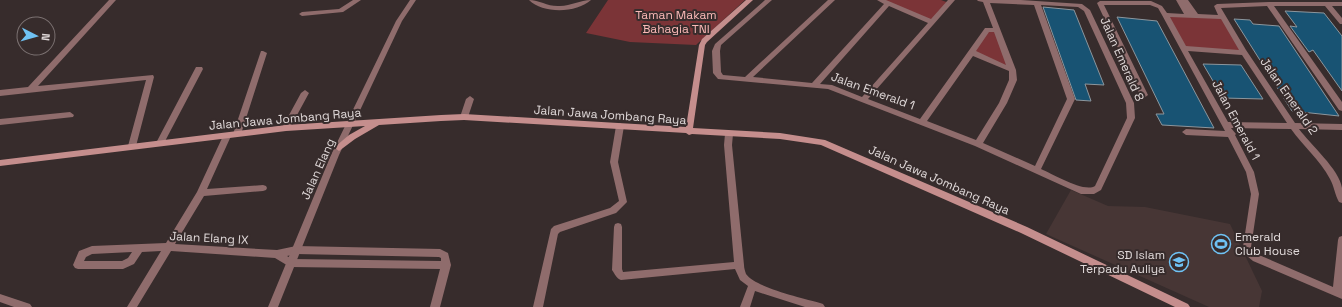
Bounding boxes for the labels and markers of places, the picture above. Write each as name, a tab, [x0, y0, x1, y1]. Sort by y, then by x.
place label: Emerald Club House	[1235, 229, 1300, 259]
sports icon: Emerald Club House	[1210, 233, 1232, 255]
place label: SD Islam Terpadu Auliya	[1080, 247, 1165, 277]
school or university icon: SD Islam Terpadu Auliya	[1168, 251, 1190, 273]

